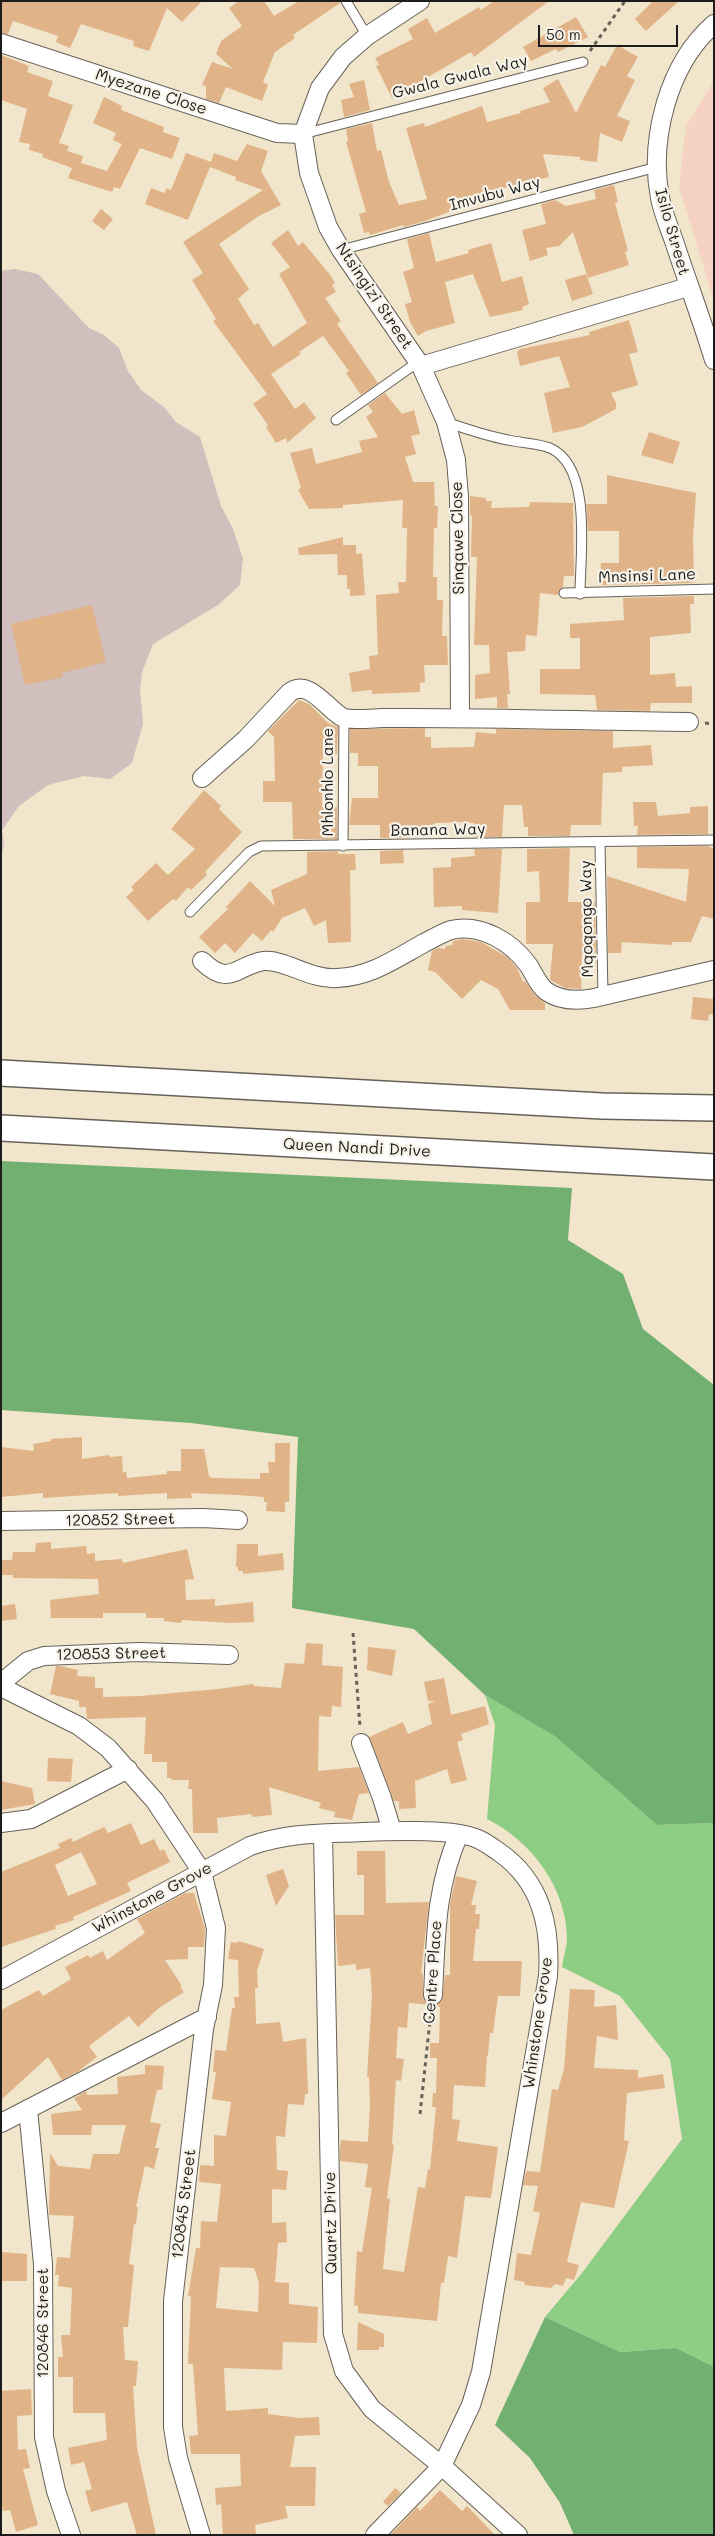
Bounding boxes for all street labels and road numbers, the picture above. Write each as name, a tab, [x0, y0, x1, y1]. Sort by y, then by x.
street label: Gwala Gwala Way	[390, 51, 530, 103]
street label: Myezane Close	[93, 65, 209, 119]
street label: Imvubu Way	[447, 173, 543, 215]
street label: Isilo Street	[650, 186, 694, 278]
street label: Ntsingizi Street	[331, 239, 417, 353]
street label: Sinqawe Close	[447, 481, 469, 595]
street label: Mnsinsi Lane	[598, 565, 696, 587]
street label: Mhlonhlo Lane	[318, 728, 338, 836]
street label: Banana Way	[390, 820, 486, 840]
street label: Mqoqongo Way	[576, 860, 598, 978]
street label: Queen Nandi Drive	[283, 1135, 431, 1161]
street label: 120852 Street	[65, 1509, 175, 1531]
street label: 120853 Street	[56, 1643, 166, 1665]
street label: Whinstone Grove	[89, 1858, 215, 1938]
street label: Centre Place	[420, 1920, 446, 2024]
street label: Whinstone Grove	[519, 1956, 557, 2090]
street label: 120845 Street	[168, 2148, 200, 2260]
street label: Quartz Drive	[321, 2172, 341, 2274]
street label: 120846 Street	[33, 2268, 53, 2378]

